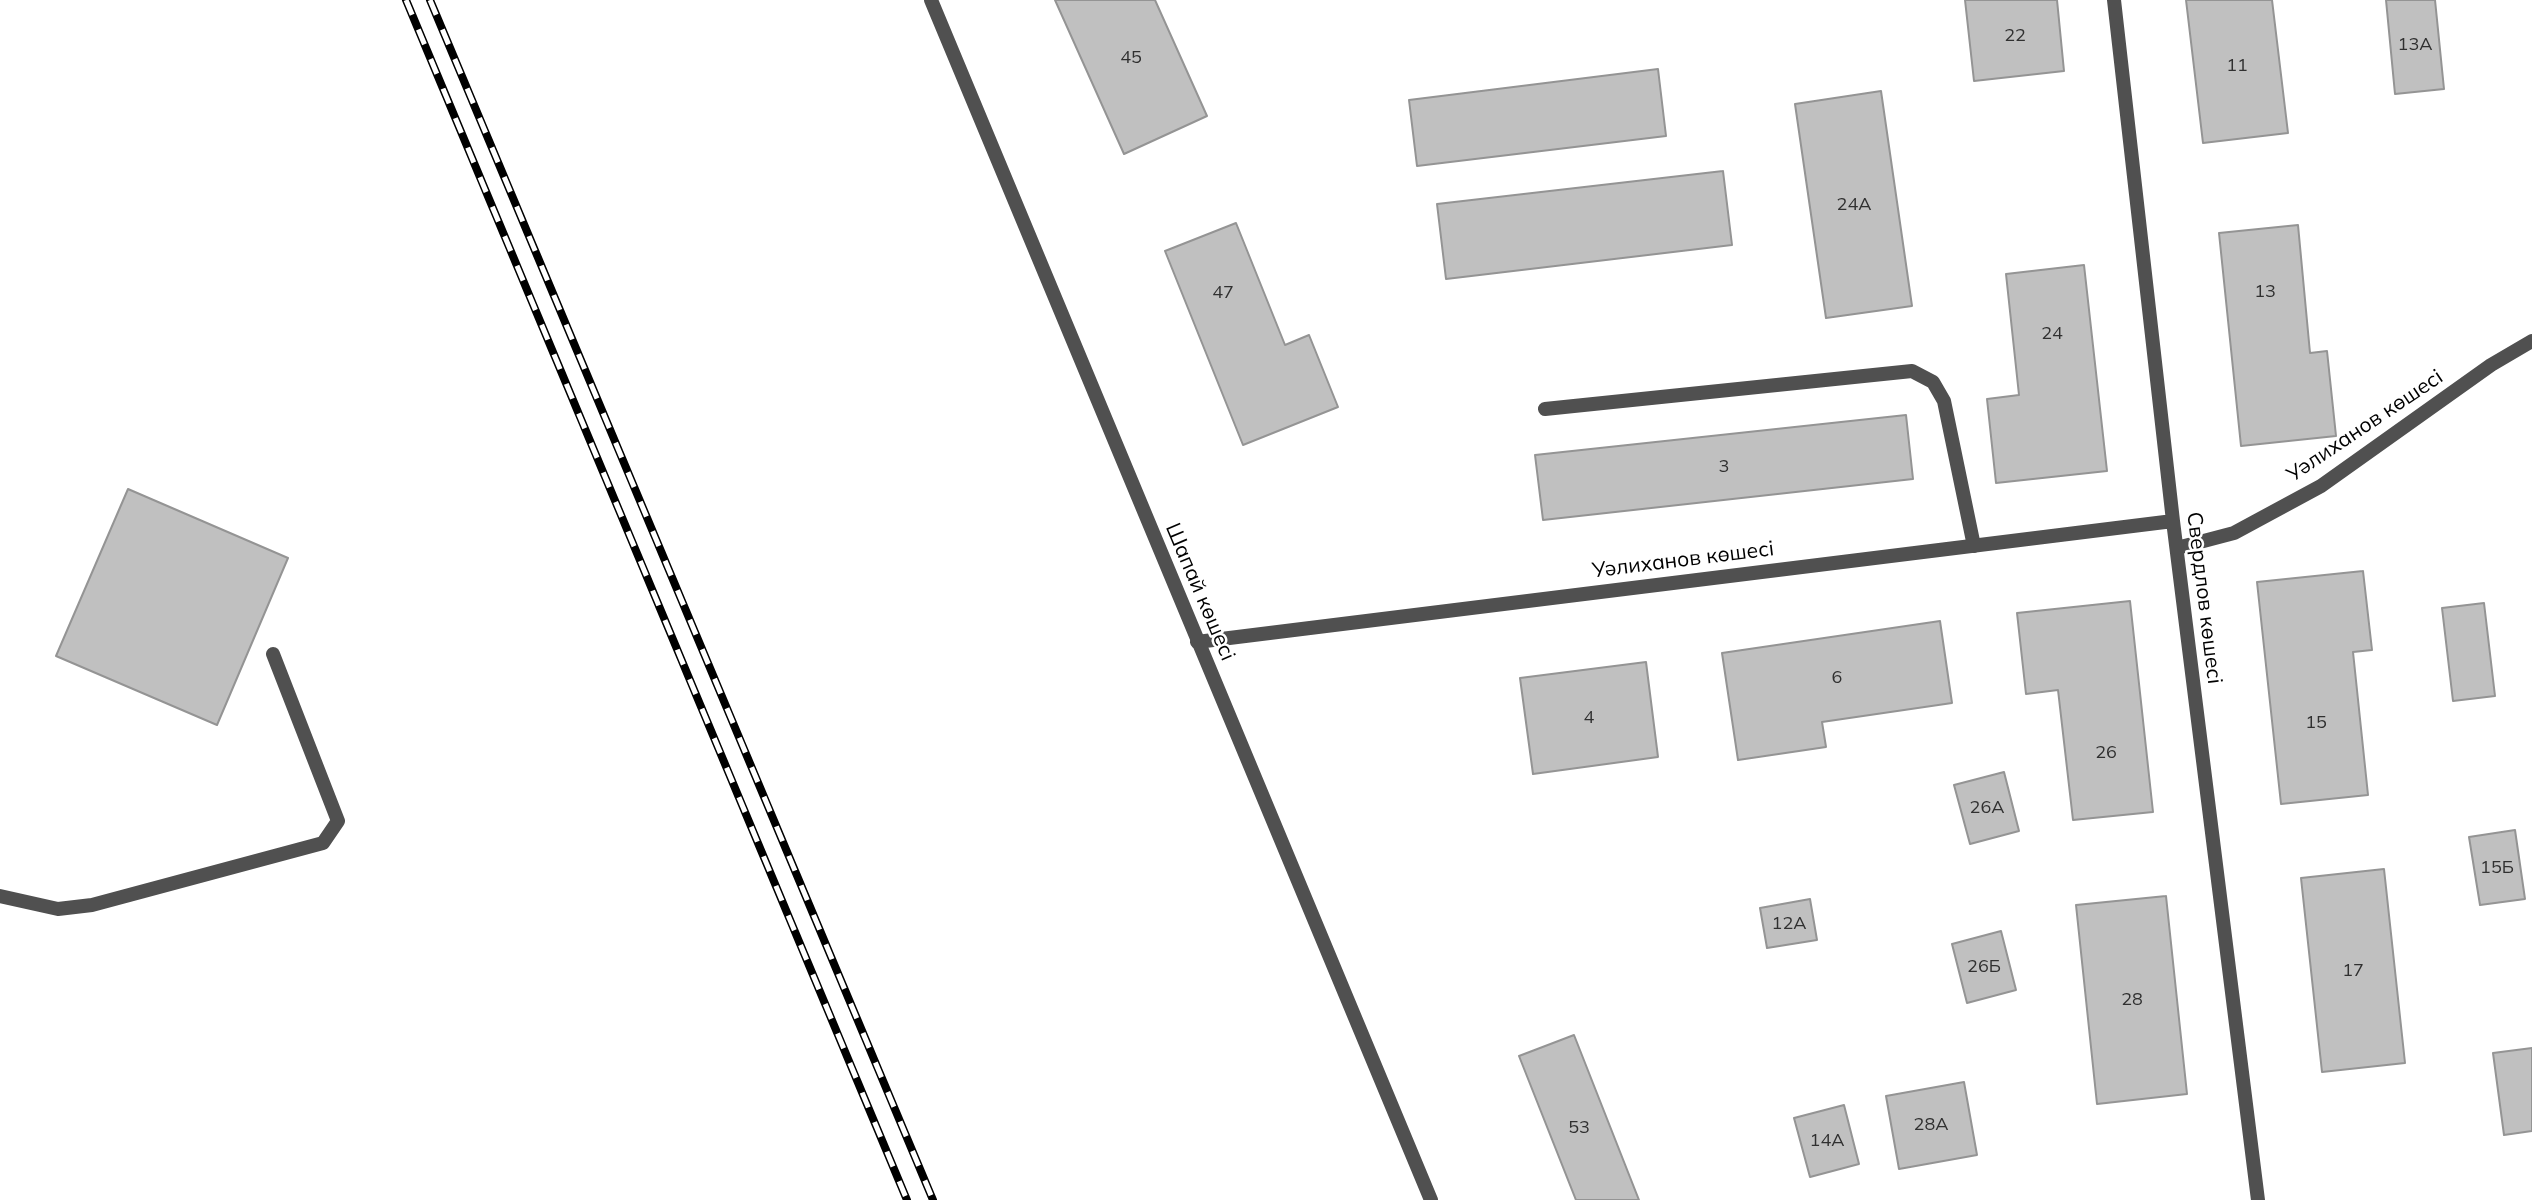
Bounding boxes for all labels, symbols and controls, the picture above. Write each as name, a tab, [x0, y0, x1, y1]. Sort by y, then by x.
house number: 22	[2004, 25, 2026, 47]
house number: 13А	[2398, 34, 2432, 56]
house number: 45	[1120, 47, 1142, 69]
house number: 11	[2226, 55, 2248, 77]
house number: 24А	[1837, 194, 1871, 216]
house number: 13	[2254, 281, 2276, 303]
house number: 47	[1212, 282, 1234, 304]
house number: 24	[2041, 323, 2063, 345]
street label: Уәлиханов көшесі	[2282, 364, 2448, 488]
house number: 3	[1719, 456, 1729, 478]
street label: Свердлов көшесі	[2181, 511, 2227, 685]
street label: Шапай көшесі	[1160, 519, 1240, 665]
street label: Уәлиханов көшесі	[1591, 536, 1775, 584]
house number: 6	[1832, 667, 1842, 689]
house number: 4	[1584, 707, 1594, 729]
house number: 15	[2305, 712, 2327, 734]
house number: 26	[2095, 742, 2117, 764]
house number: 26А	[1970, 797, 2004, 819]
house number: 15Б	[2480, 857, 2514, 879]
house number: 12А	[1772, 913, 1806, 935]
house number: 26Б	[1967, 956, 2001, 978]
house number: 17	[2342, 960, 2364, 982]
house number: 28	[2121, 989, 2143, 1011]
house number: 28А	[1914, 1114, 1948, 1136]
house number: 53	[1568, 1117, 1590, 1139]
house number: 14А	[1810, 1130, 1844, 1152]

